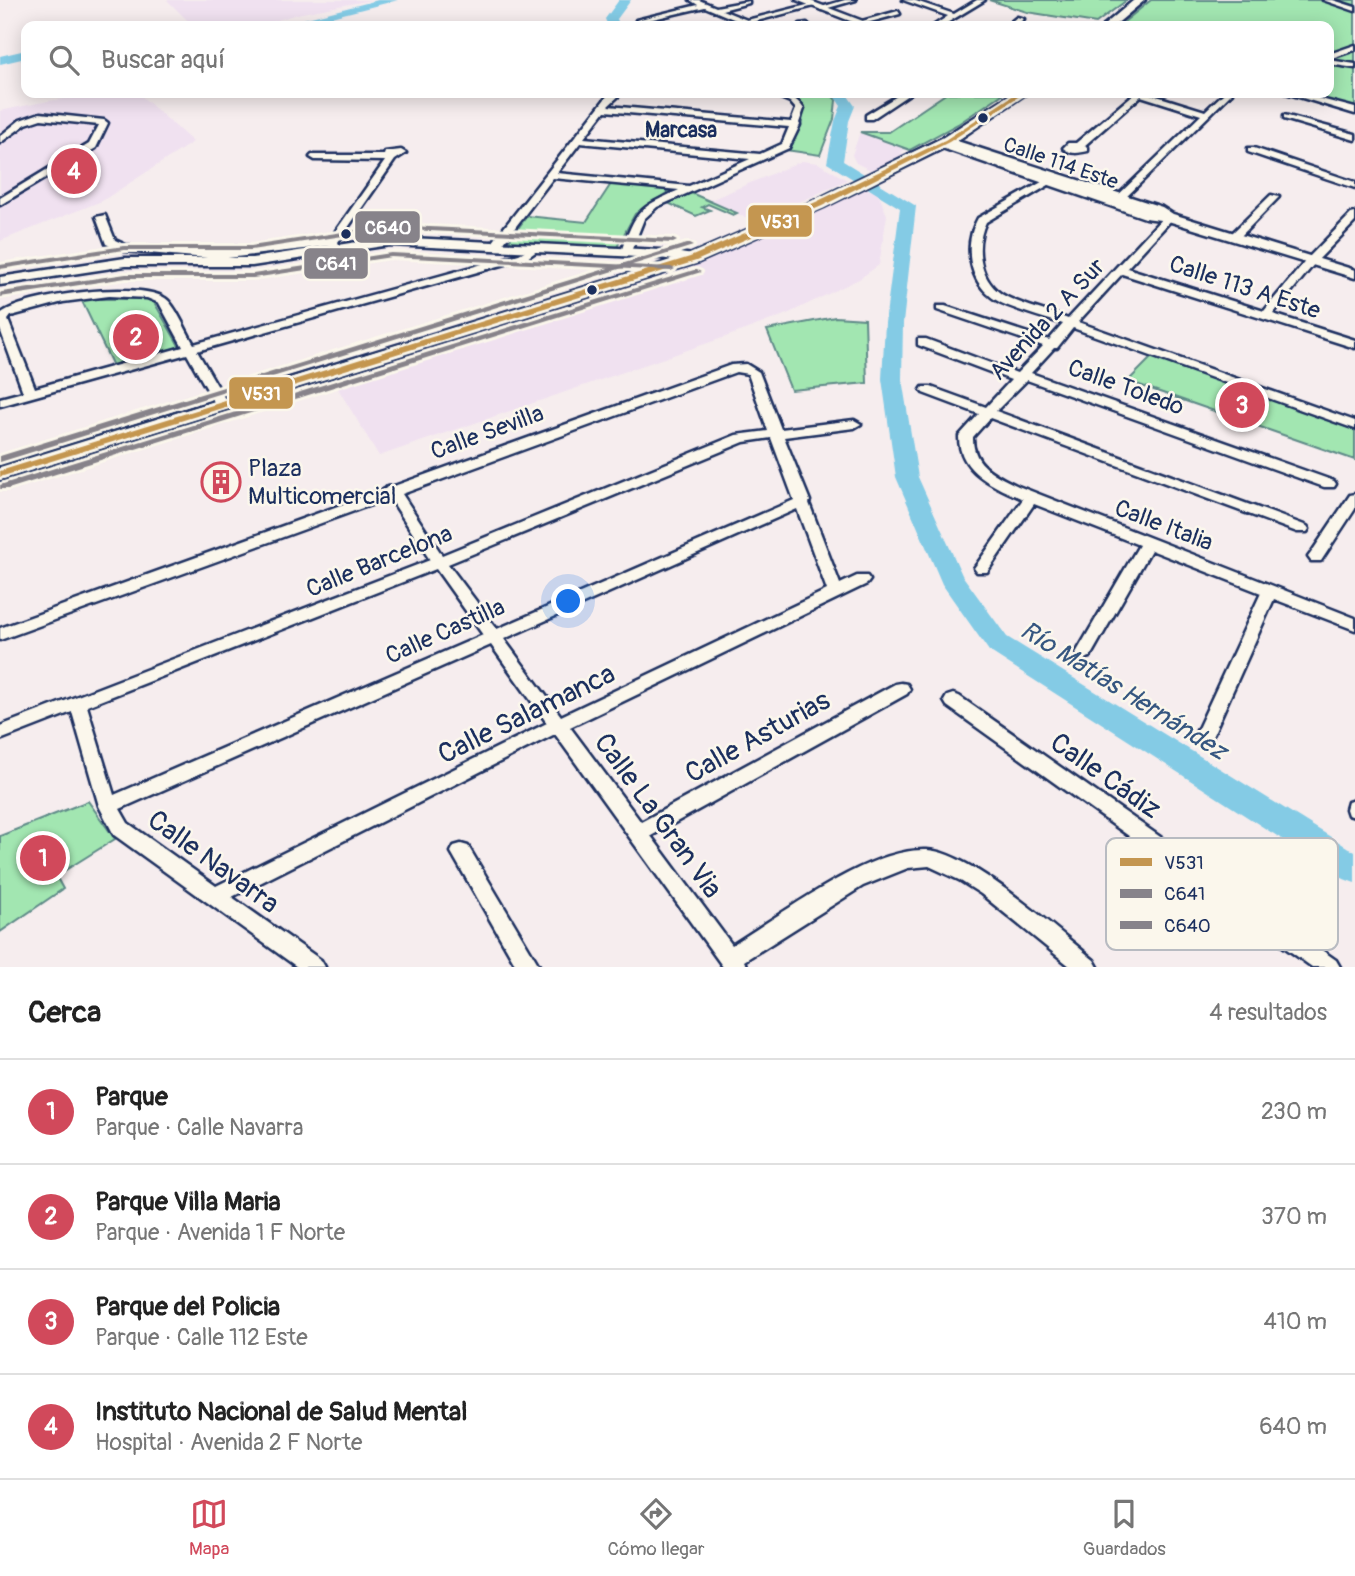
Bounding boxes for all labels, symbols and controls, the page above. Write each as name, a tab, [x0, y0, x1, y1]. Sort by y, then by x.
search box	[21, 21, 1334, 98]
icon: search	[45, 41, 83, 79]
text: Buscar aquí	[101, 44, 225, 76]
unlabelled marker	[976, 111, 990, 125]
district label: Marcasa	[645, 117, 717, 144]
street label: Calle 114 Este	[1000, 131, 1123, 196]
pin: 4	[51, 145, 97, 197]
line badge: V531	[747, 204, 813, 238]
line badge: C640	[354, 210, 421, 244]
text: V531	[760, 210, 800, 234]
text: C640	[365, 216, 411, 240]
unlabelled marker	[339, 227, 353, 241]
line badge: C641	[303, 247, 369, 280]
street label: Calle 113 A Este	[1166, 249, 1324, 326]
text: C641	[315, 252, 357, 276]
street label: Avenida 2 A Sur	[983, 252, 1112, 386]
unlabelled marker	[585, 283, 599, 297]
pin: 2	[113, 311, 159, 363]
street label: Calle Toledo	[1064, 353, 1188, 422]
line badge: V531	[228, 376, 294, 410]
pin: 3	[1219, 379, 1265, 431]
text: V531	[241, 382, 281, 406]
street label: Calle Sevilla	[427, 399, 548, 466]
place label: Plaza Multicomercial	[248, 454, 396, 511]
building icon: Plaza Multicomercial	[200, 461, 242, 503]
street label: Calle Italia	[1110, 493, 1217, 557]
street label: Calle Barcelona	[302, 519, 456, 604]
your location	[551, 584, 585, 618]
street label: Calle Castilla	[381, 592, 509, 671]
water label: Río Matías Hernández	[1014, 614, 1236, 769]
street label: Calle Salamanca	[432, 656, 621, 772]
street label: Calle Asturias	[679, 683, 837, 791]
street label: Calle Cádiz	[1043, 725, 1167, 827]
street label: Calle La Gran Via	[586, 726, 730, 905]
street label: Calle Navarra	[140, 803, 286, 922]
pin: 1	[20, 832, 66, 884]
legend	[1106, 838, 1338, 950]
text: V531	[1164, 851, 1204, 875]
text: C641	[1164, 882, 1205, 906]
text: C640	[1164, 914, 1211, 938]
text: Cerca	[28, 994, 101, 1031]
text: 4 resultados	[1209, 998, 1327, 1027]
text: Parque	[95, 1081, 168, 1113]
text: 1	[47, 1097, 56, 1126]
text: 230 m	[1261, 1097, 1327, 1126]
text: Parque · Calle Navarra	[95, 1113, 303, 1142]
text: Parque Villa Maria	[95, 1186, 281, 1218]
text: 2	[45, 1202, 57, 1231]
text: 370 m	[1261, 1202, 1327, 1231]
text: Parque · Avenida 1 F Norte	[95, 1218, 345, 1247]
text: Parque del Policia	[95, 1291, 280, 1323]
text: 3	[45, 1307, 57, 1336]
text: 410 m	[1264, 1307, 1327, 1336]
text: Parque · Calle 112 Este	[95, 1323, 308, 1352]
text: Instituto Nacional de Salud Mental	[95, 1396, 467, 1428]
text: 4	[44, 1412, 58, 1441]
text: 640 m	[1259, 1412, 1327, 1441]
text: Hospital · Avenida 2 F Norte	[95, 1428, 362, 1457]
tab: Mapa	[189, 1495, 229, 1561]
tab: Cómo llegar	[608, 1495, 705, 1561]
tab: Guardados	[1083, 1495, 1166, 1561]

